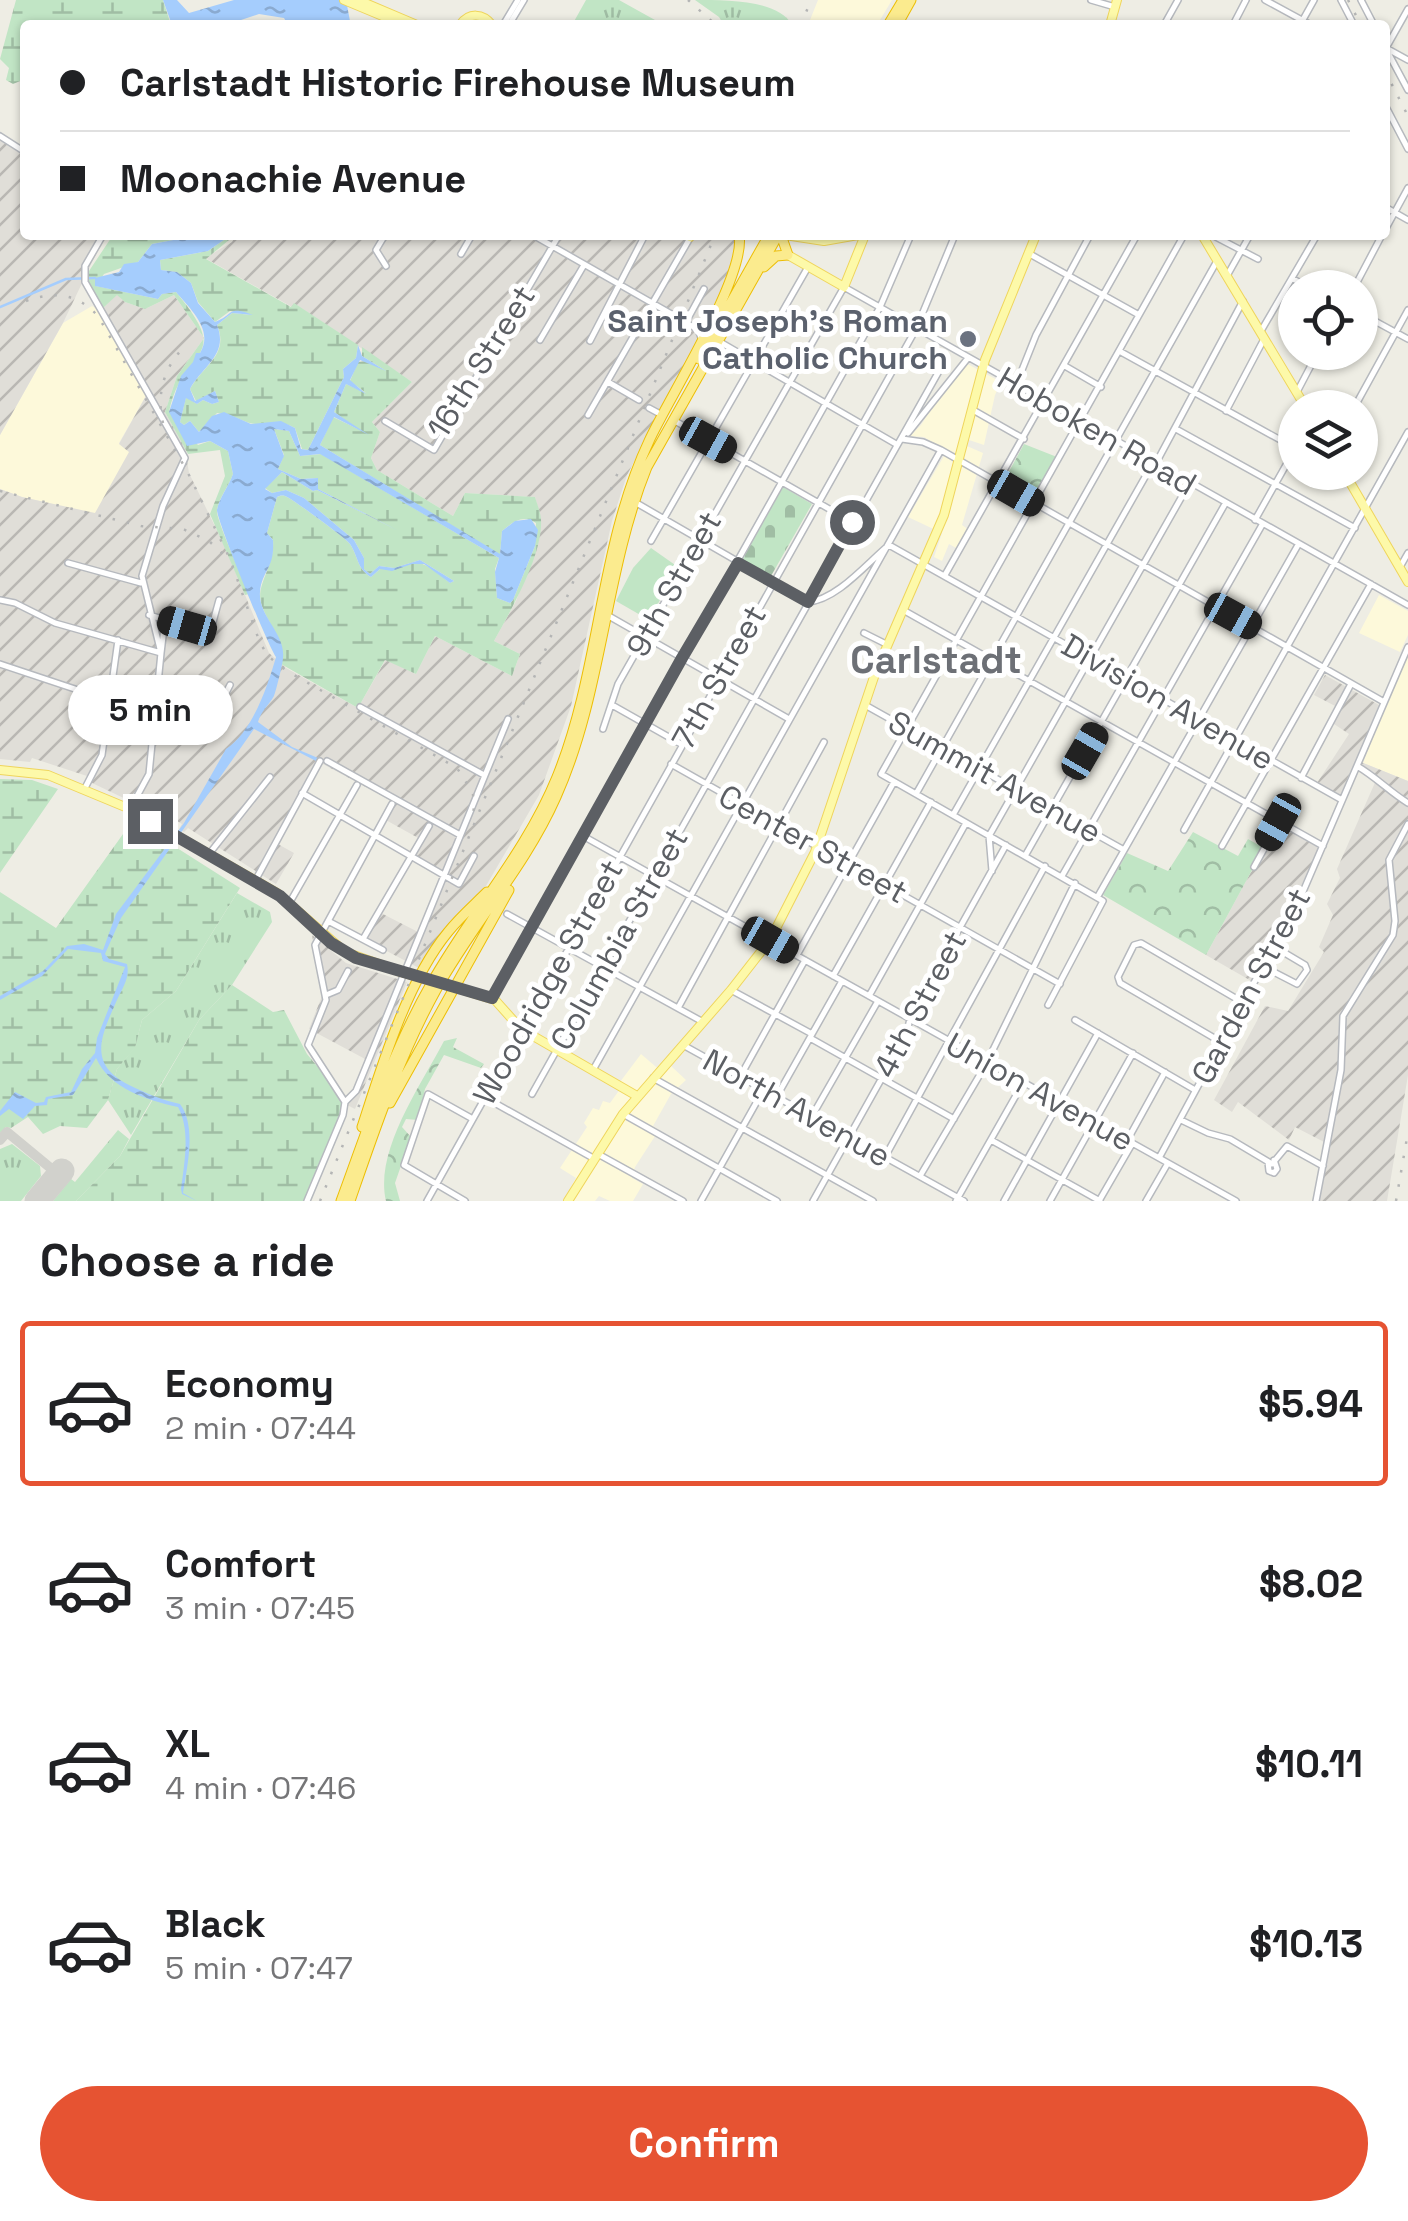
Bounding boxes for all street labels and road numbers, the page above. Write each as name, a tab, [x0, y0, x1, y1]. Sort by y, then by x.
street label: 16th Street	[418, 278, 544, 446]
street label: Hoboken Road	[990, 358, 1204, 504]
street label: 9th Street	[618, 504, 730, 664]
street label: 7th Street	[663, 598, 775, 756]
street label: Division Avenue	[1054, 625, 1282, 779]
street label: Summit Avenue	[881, 702, 1109, 852]
street label: Center Street	[712, 776, 914, 912]
street label: Columbia Street	[541, 821, 697, 1057]
street label: Woodridge Street	[464, 853, 632, 1111]
street label: Garden Street	[1183, 881, 1319, 1091]
street label: 4th Street	[865, 924, 975, 1084]
street label: Union Avenue	[939, 1024, 1141, 1160]
street label: North Avenue	[696, 1040, 898, 1176]

